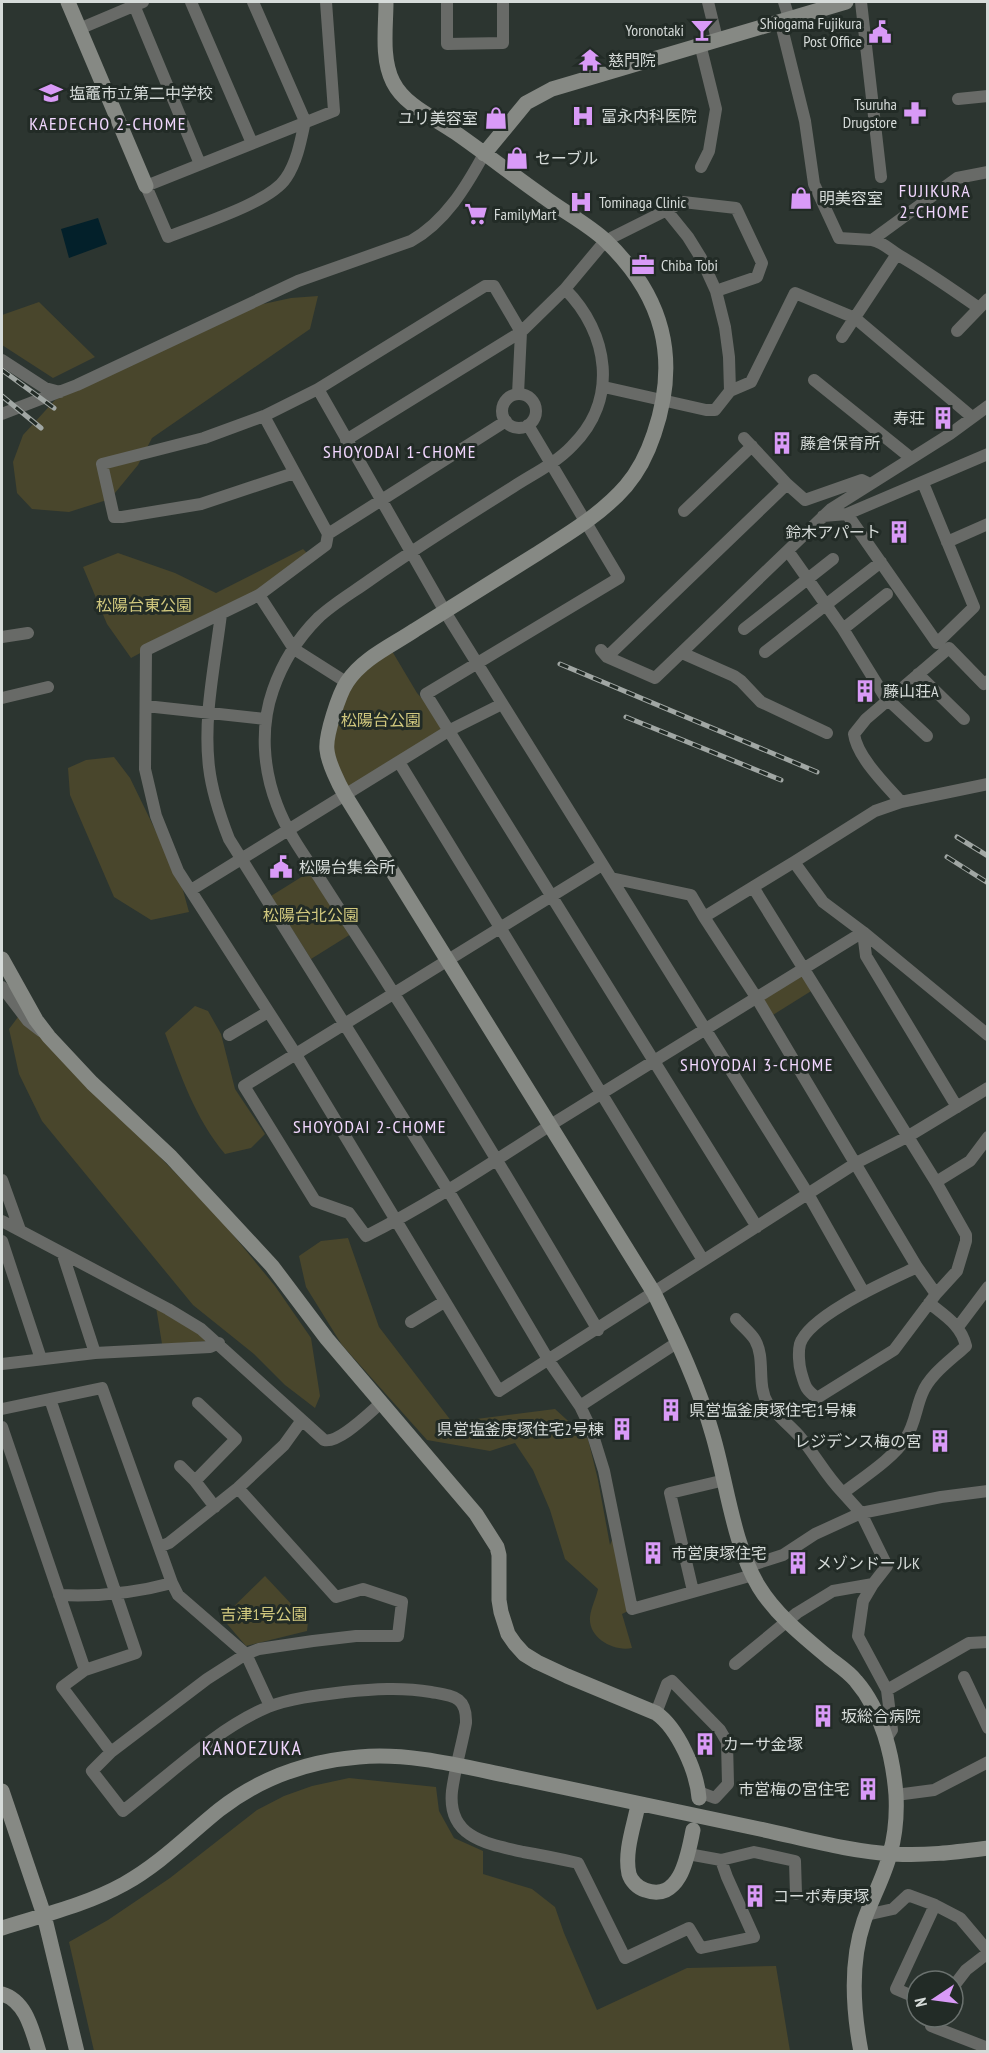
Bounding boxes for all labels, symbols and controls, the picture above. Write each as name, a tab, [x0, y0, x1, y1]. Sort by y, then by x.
place label: Shiogama Fujikura Post Office	[760, 13, 862, 51]
bar icon: Yoronotaki	[689, 17, 715, 43]
public building icon: Shiogama Fujikura Post Office	[867, 19, 893, 45]
place label: Yoronotaki	[625, 20, 684, 40]
temple icon: 慈門院	[577, 47, 603, 73]
place label: 慈門院	[608, 50, 656, 70]
school or university icon: 塩竈市立第二中学校	[38, 80, 64, 106]
place label: 塩竈市立第二中学校	[69, 83, 213, 103]
place label: Tsuruha Drugstore	[843, 94, 897, 132]
pharmacy icon: Tsuruha Drugstore	[902, 100, 928, 126]
hospital icon: 冨永内科医院	[570, 103, 596, 129]
shop icon: ユリ美容室	[483, 105, 509, 131]
place label: 冨永内科医院	[601, 106, 697, 126]
place label: ユリ美容室	[398, 108, 478, 128]
district label: KAEDECHO 2-CHOME	[29, 112, 187, 135]
shop icon: セーブル	[504, 145, 530, 171]
place label: セーブル	[535, 148, 598, 168]
district label: FUJIKURA 2-CHOME	[899, 179, 971, 223]
shop icon: 明美容室	[788, 185, 814, 211]
place label: 明美容室	[819, 188, 883, 208]
hospital icon: Tominaga Clinic	[568, 189, 594, 215]
place label: Tominaga Clinic	[599, 192, 686, 212]
supermarket icon: FamilyMart	[463, 201, 489, 227]
place label: FamilyMart	[494, 204, 557, 224]
office icon: Chiba Tobi	[630, 252, 656, 278]
place label: Chiba Tobi	[661, 255, 718, 275]
building icon: 寿荘	[930, 405, 956, 431]
place label: 寿荘	[893, 408, 925, 428]
building icon: 藤倉保育所	[769, 430, 795, 456]
place label: 藤倉保育所	[800, 433, 880, 453]
district label: SHOYODAI 1-CHOME	[323, 440, 477, 463]
building icon: 鈴木アパート	[886, 519, 912, 545]
place label: 鈴木アパート	[785, 522, 881, 542]
park label: 松陽台東公園	[96, 595, 192, 615]
building icon: 藤山荘A	[852, 678, 878, 704]
place label: 藤山荘A	[883, 681, 939, 701]
park label: 松陽台公園	[341, 710, 421, 730]
public building icon: 松陽台集会所	[268, 854, 294, 880]
place label: 松陽台集会所	[299, 857, 395, 877]
park label: 松陽台北公園	[263, 905, 359, 925]
district label: SHOYODAI 3-CHOME	[680, 1053, 834, 1076]
district label: SHOYODAI 2-CHOME	[293, 1115, 447, 1138]
building icon: 県営塩釜庚塚住宅1号棟	[658, 1397, 684, 1423]
place label: 県営塩釜庚塚住宅1号棟	[689, 1400, 856, 1420]
building icon: 県営塩釜庚塚住宅2号棟	[609, 1416, 635, 1442]
place label: 県営塩釜庚塚住宅2号棟	[437, 1419, 604, 1439]
building icon: レジデンス梅の宮	[927, 1428, 953, 1454]
place label: レジデンス梅の宮	[794, 1431, 922, 1451]
building icon: 市営庚塚住宅	[640, 1540, 666, 1566]
place label: 市営庚塚住宅	[671, 1543, 767, 1563]
building icon: メゾンドールK	[785, 1550, 811, 1576]
place label: メゾンドールK	[816, 1553, 920, 1573]
park label: 吉津1号公園	[220, 1604, 308, 1624]
building icon: 坂総合病院	[810, 1703, 836, 1729]
place label: 坂総合病院	[841, 1706, 921, 1726]
building icon: カーサ金塚	[692, 1731, 718, 1757]
place label: カーサ金塚	[723, 1734, 803, 1754]
district label: KANOEZUKA	[202, 1735, 302, 1761]
building icon: 市営梅の宮住宅	[855, 1776, 881, 1802]
place label: 市営梅の宮住宅	[738, 1779, 850, 1799]
building icon: コーポ寿庚塚	[742, 1883, 768, 1909]
place label: コーポ寿庚塚	[773, 1886, 869, 1906]
north arrow	[905, 1969, 965, 2029]
text: N	[910, 1996, 931, 2009]

